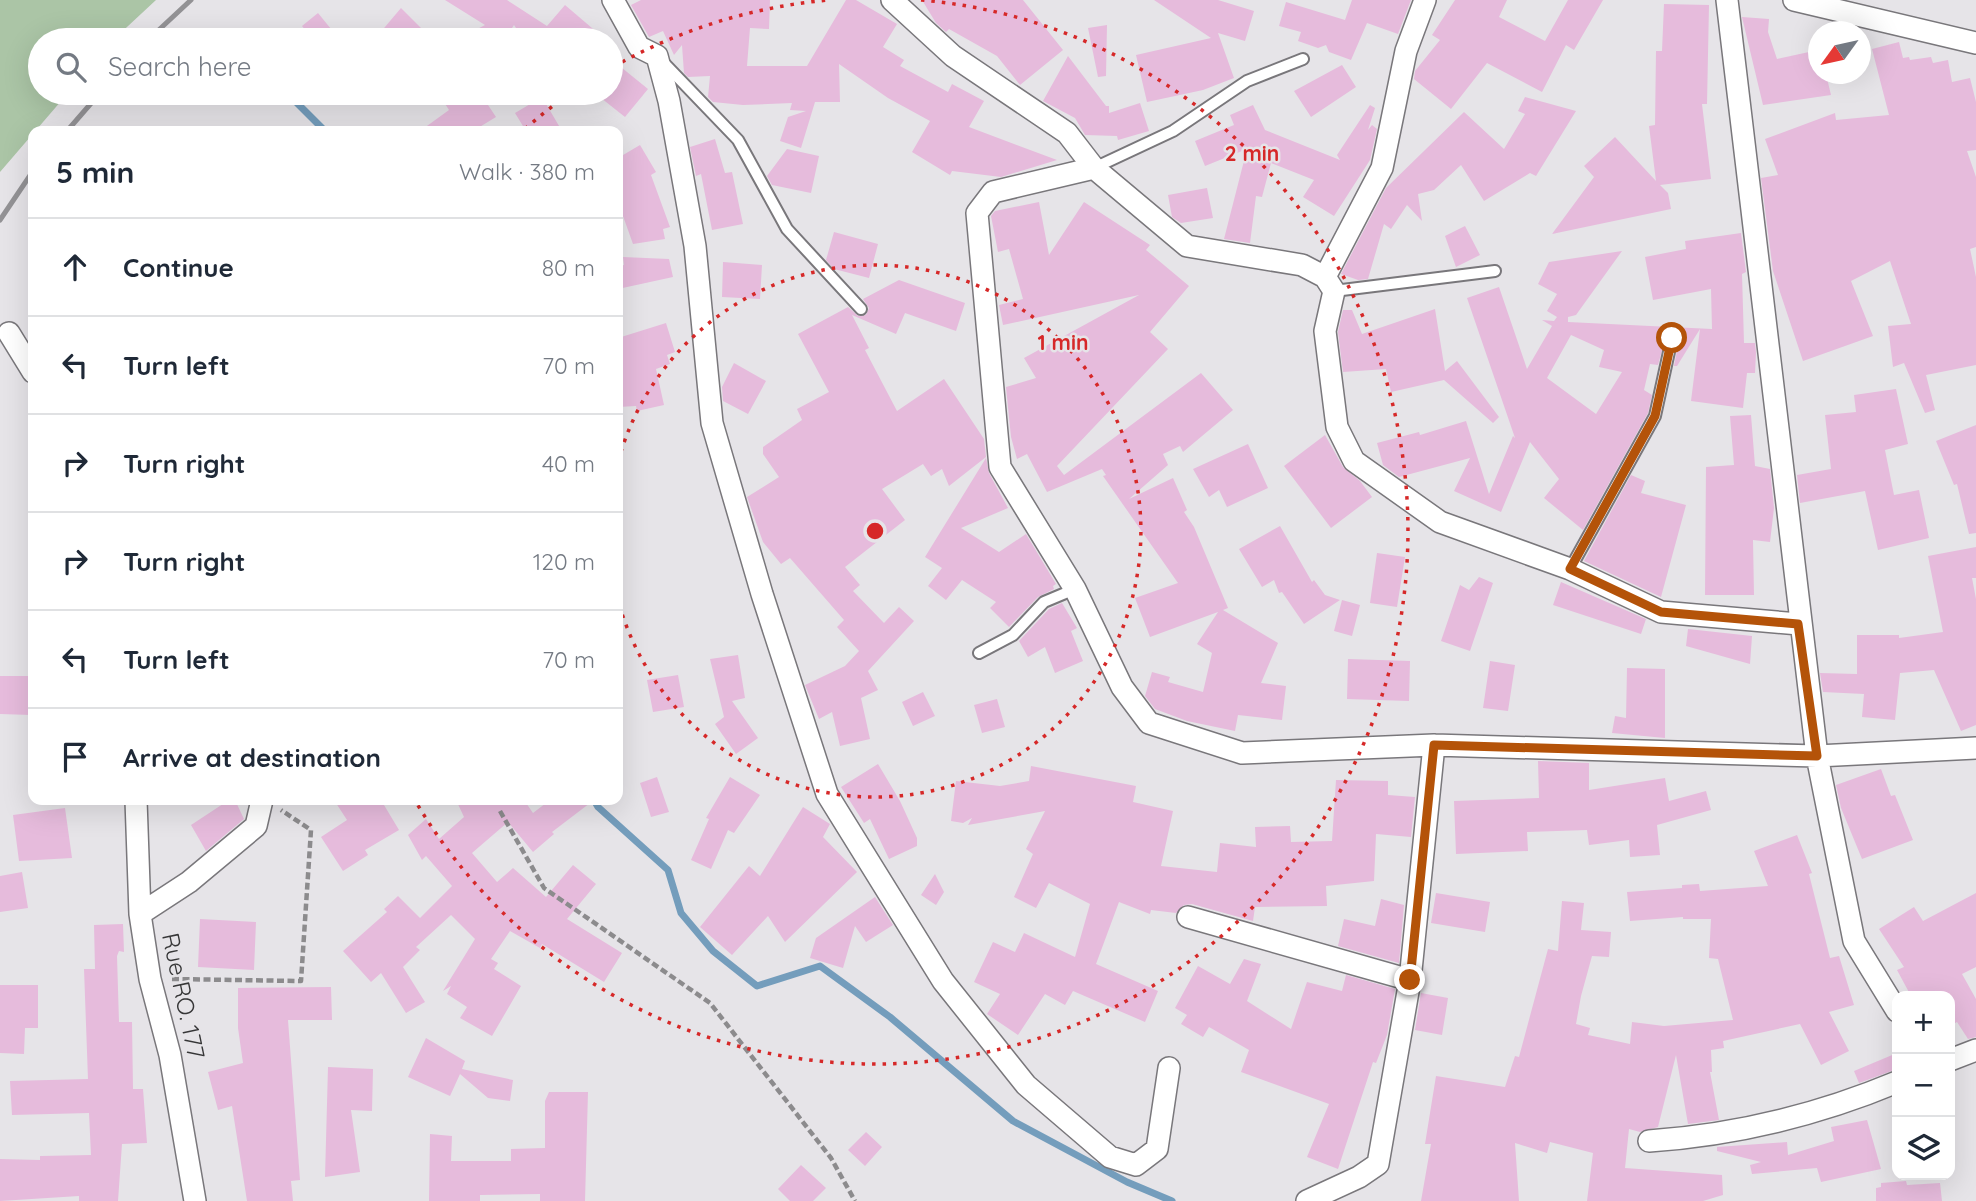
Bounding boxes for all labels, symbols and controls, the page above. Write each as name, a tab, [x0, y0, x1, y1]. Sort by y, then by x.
north arrow	[1808, 21, 1871, 84]
search box	[28, 28, 623, 105]
icon: search	[52, 48, 90, 86]
text: Search here	[108, 50, 252, 83]
text: 2 min	[1225, 140, 1279, 166]
text: 5 min	[56, 153, 134, 191]
text: Walk · 380 m	[459, 157, 595, 186]
icon: ahead	[56, 248, 94, 286]
text: Continue	[123, 251, 234, 284]
text: 80 m	[542, 253, 595, 282]
route start	[1656, 322, 1687, 353]
text: 1 min	[1038, 329, 1088, 355]
icon: left	[56, 346, 94, 384]
text: Turn left	[123, 349, 230, 382]
text: 70 m	[542, 351, 595, 380]
icon: right	[56, 444, 94, 482]
text: Turn right	[123, 447, 245, 480]
text: 40 m	[542, 449, 595, 478]
centre of rings	[863, 519, 887, 543]
icon: right	[56, 542, 94, 580]
text: Turn right	[123, 545, 245, 578]
text: 120 m	[533, 547, 595, 576]
icon: left	[56, 640, 94, 678]
text: Turn left	[123, 643, 230, 676]
text: 70 m	[542, 645, 595, 674]
icon: arrive	[56, 738, 94, 776]
text: Arrive at destination	[123, 741, 381, 774]
street label: Rue RO. 177	[156, 930, 212, 1062]
route end	[1394, 964, 1425, 995]
map controls	[1892, 991, 1955, 1180]
button: +	[1892, 991, 1955, 1054]
button: −	[1892, 1054, 1955, 1117]
button: layers	[1892, 1117, 1955, 1180]

